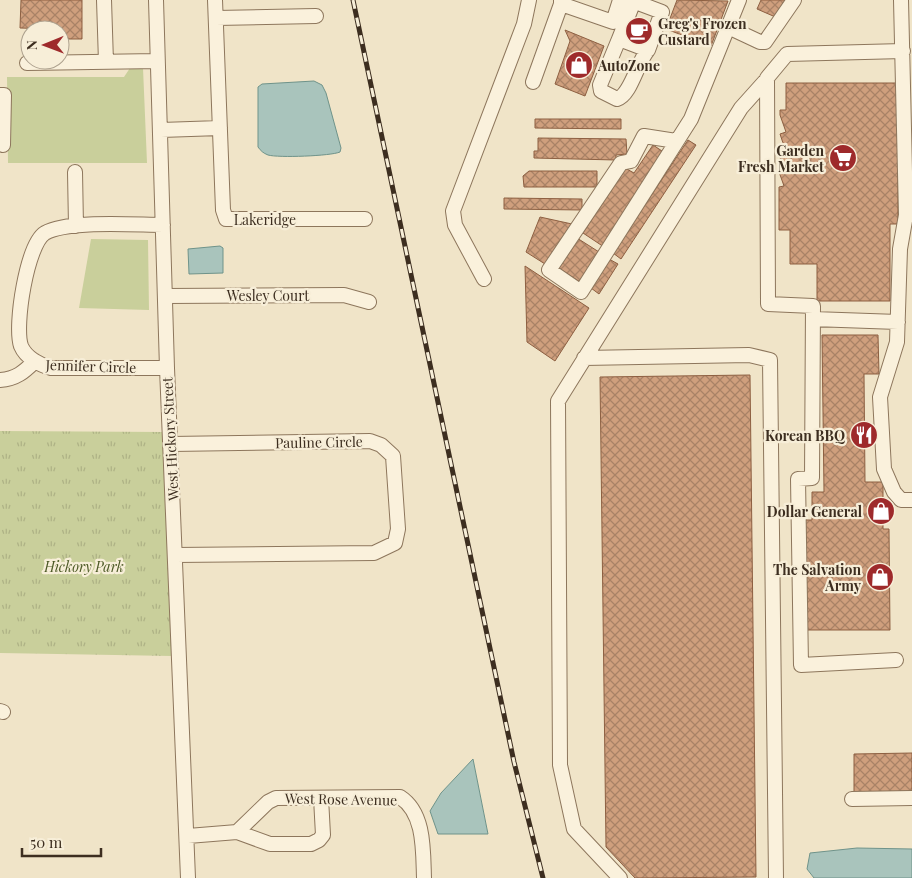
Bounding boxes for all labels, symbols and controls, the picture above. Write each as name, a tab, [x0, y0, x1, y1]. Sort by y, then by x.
place label: Greg's Frozen Custard	[658, 14, 747, 49]
cafe icon: Greg's Frozen Custard	[624, 16, 654, 46]
north arrow	[20, 20, 70, 70]
text: N	[22, 40, 41, 50]
shop icon: AutoZone	[564, 50, 594, 80]
place label: AutoZone	[597, 56, 660, 75]
place label: Garden Fresh Market	[738, 141, 824, 176]
supermarket icon: Garden Fresh Market	[828, 143, 858, 173]
street label: Lakeridge	[234, 210, 296, 229]
street label: Wesley Court	[226, 286, 310, 305]
street label: Jennifer Circle	[44, 355, 137, 377]
street label: West Hickory Street	[157, 376, 183, 502]
restaurant icon: Korean BBQ	[849, 420, 879, 450]
place label: Korean BBQ	[765, 426, 845, 445]
street label: Pauline Circle	[275, 432, 363, 452]
shop icon: Dollar General	[866, 496, 896, 526]
place label: Dollar General	[767, 502, 863, 521]
park label: Hickory Park	[43, 557, 124, 576]
place label: The Salvation Army	[773, 560, 862, 595]
shop icon: The Salvation Army	[865, 562, 895, 592]
street label: West Rose Avenue	[284, 789, 397, 809]
scale bar	[22, 826, 101, 858]
text: 50 m	[30, 832, 63, 852]

